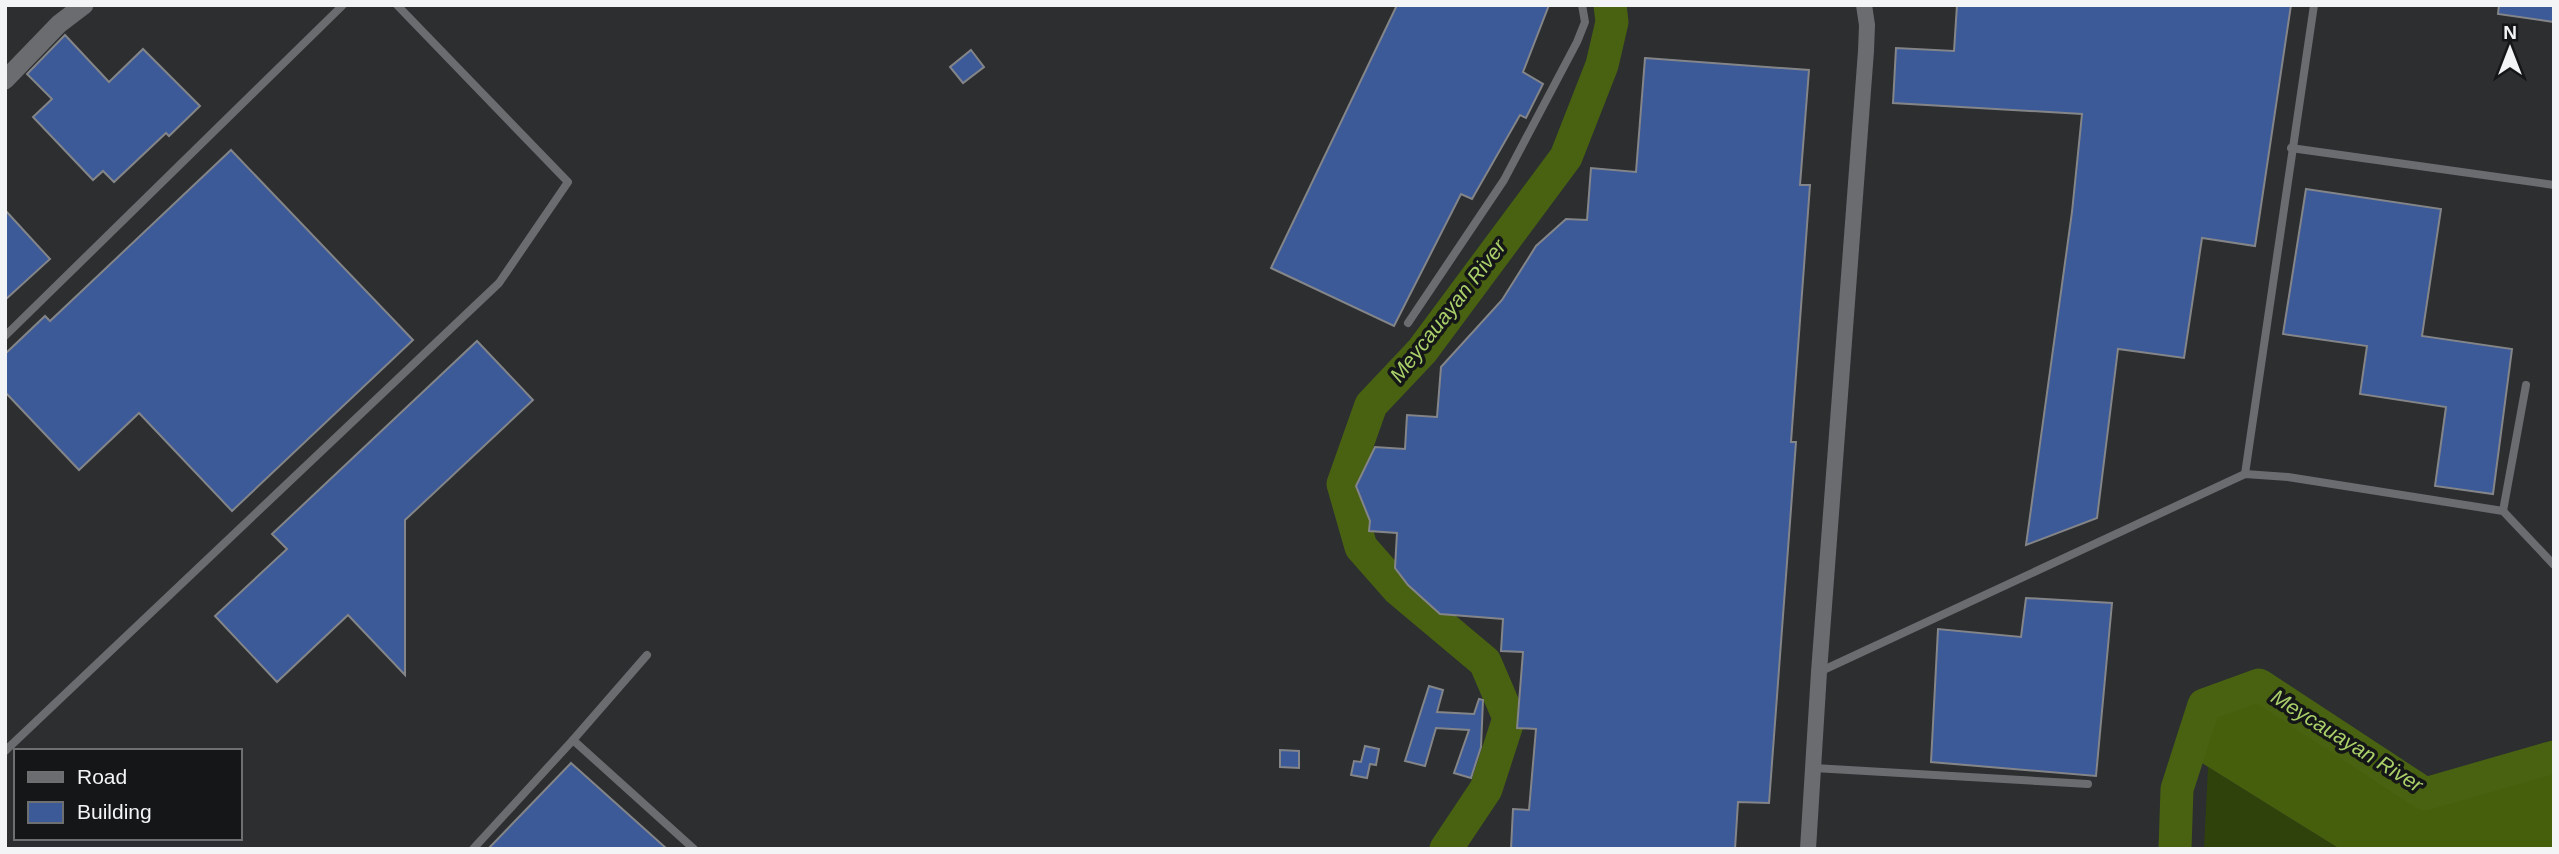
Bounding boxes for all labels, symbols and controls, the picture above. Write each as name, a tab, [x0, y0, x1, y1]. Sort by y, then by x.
north arrow	[2475, 14, 2545, 84]
text: N	[2503, 22, 2517, 43]
water label: Meycauayan River	[1385, 234, 1511, 386]
water label: Meycauayan River	[2267, 685, 2428, 797]
legend	[14, 749, 242, 840]
text: Road	[77, 765, 127, 788]
text: Building	[77, 800, 152, 823]

